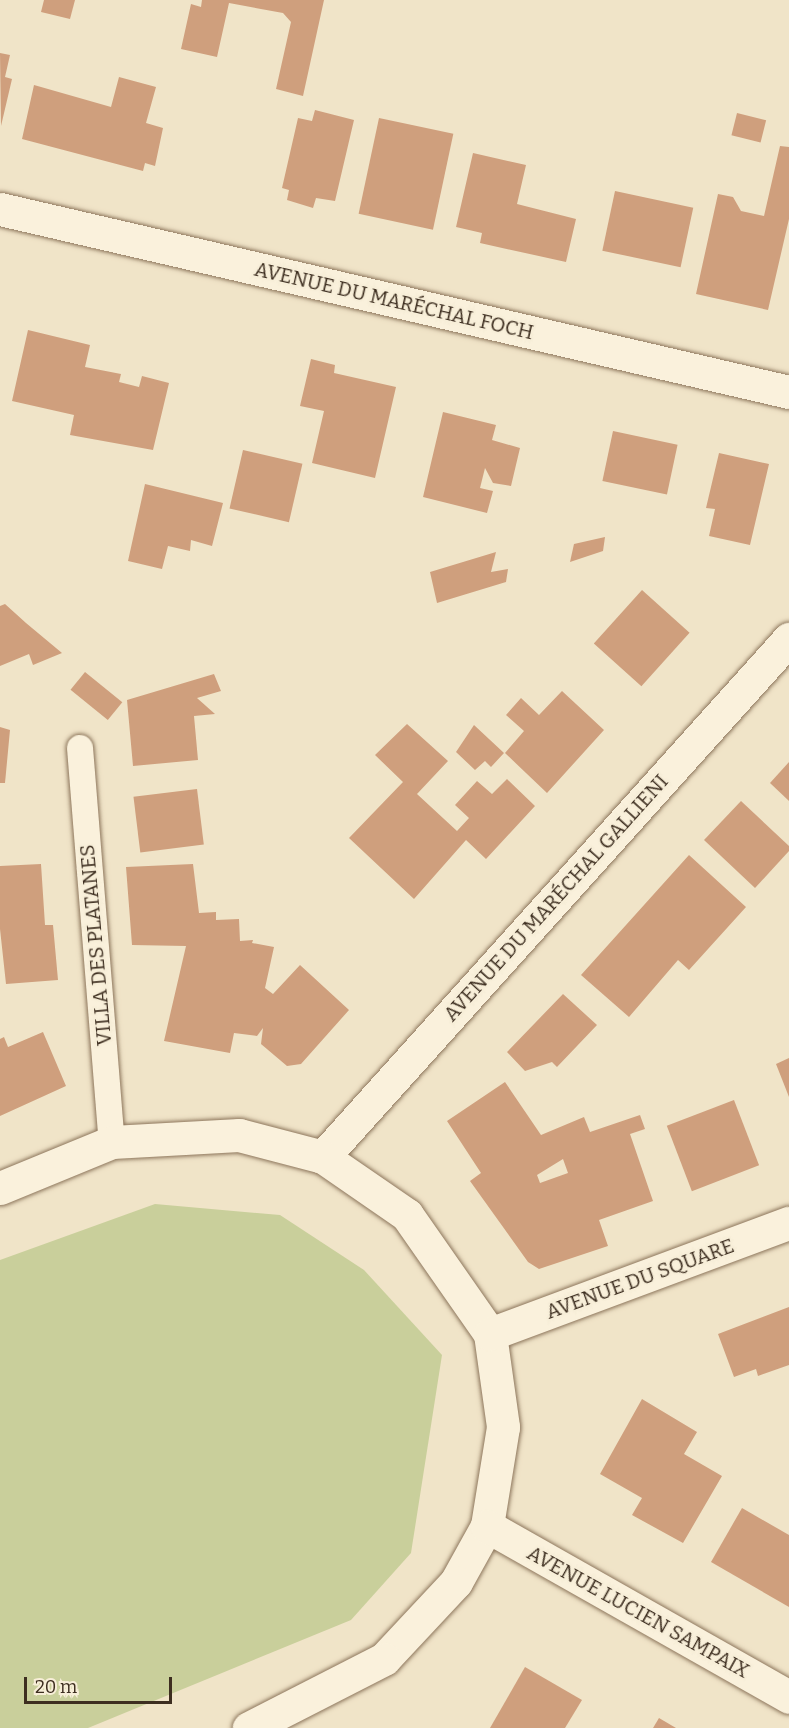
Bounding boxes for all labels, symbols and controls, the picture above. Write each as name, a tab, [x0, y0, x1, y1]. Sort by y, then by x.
street label: AVENUE DU MARÉCHAL FOCH	[252, 257, 536, 345]
street label: AVENUE DU MARÉCHAL GALLIENI	[439, 770, 673, 1026]
street label: VILLA DES PLATANES	[75, 843, 117, 1047]
street label: AVENUE DU SQUARE	[543, 1234, 737, 1324]
street label: AVENUE LUCIEN SAMPAIX	[523, 1541, 753, 1683]
scale bar	[27, 1665, 176, 1703]
text: 20 m	[35, 1676, 77, 1698]

